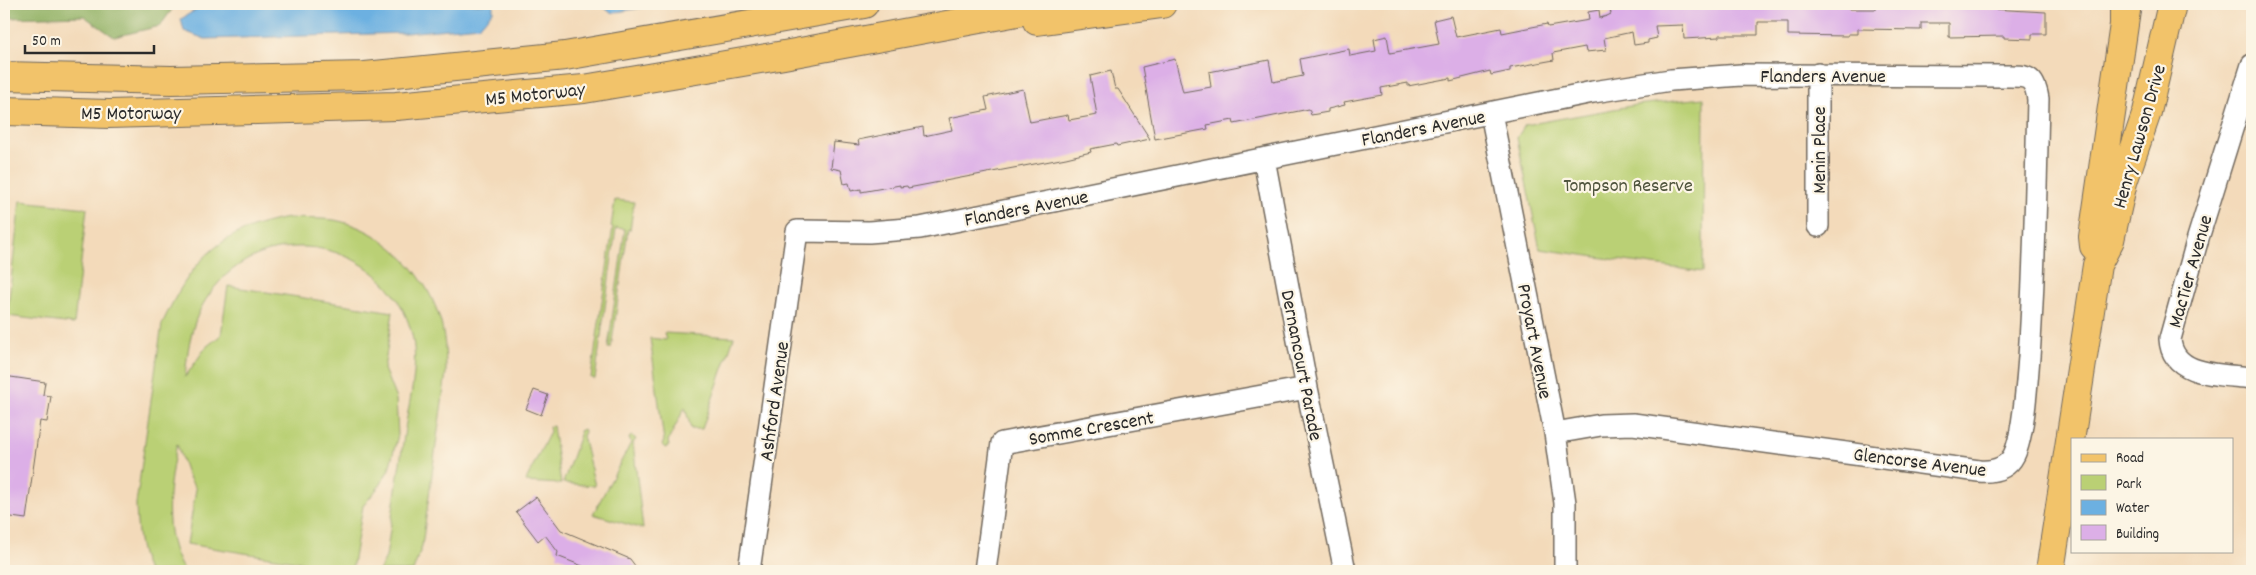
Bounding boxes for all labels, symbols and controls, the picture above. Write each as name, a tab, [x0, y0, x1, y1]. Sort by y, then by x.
scale bar	[25, 22, 154, 54]
text: 50 m	[32, 31, 61, 53]
street label: Henry Lawson Drive	[2107, 61, 2175, 212]
street label: Flanders Avenue	[1760, 64, 1886, 92]
street label: M5 Motorway	[484, 77, 588, 115]
street label: M5 Motorway	[81, 101, 182, 129]
street label: Flanders Avenue	[1359, 104, 1488, 156]
street label: Menin Place	[1807, 106, 1835, 194]
park label: Tompson Reserve	[1563, 173, 1693, 201]
street label: Flanders Avenue	[962, 184, 1091, 236]
street label: MacTier Avenue	[2162, 212, 2221, 332]
street label: Proyart Avenue	[1508, 281, 1558, 402]
street label: Dernancourt Parade	[1272, 288, 1328, 443]
street label: Ashford Avenue	[754, 340, 798, 463]
street label: Somme Crescent	[1027, 405, 1156, 455]
legend	[2071, 438, 2234, 552]
street label: Glencorse Avenue	[1852, 442, 1988, 486]
text: Road	[2116, 448, 2144, 470]
text: Park	[2116, 474, 2142, 496]
text: Water	[2116, 498, 2150, 520]
text: Building	[2116, 524, 2159, 546]

